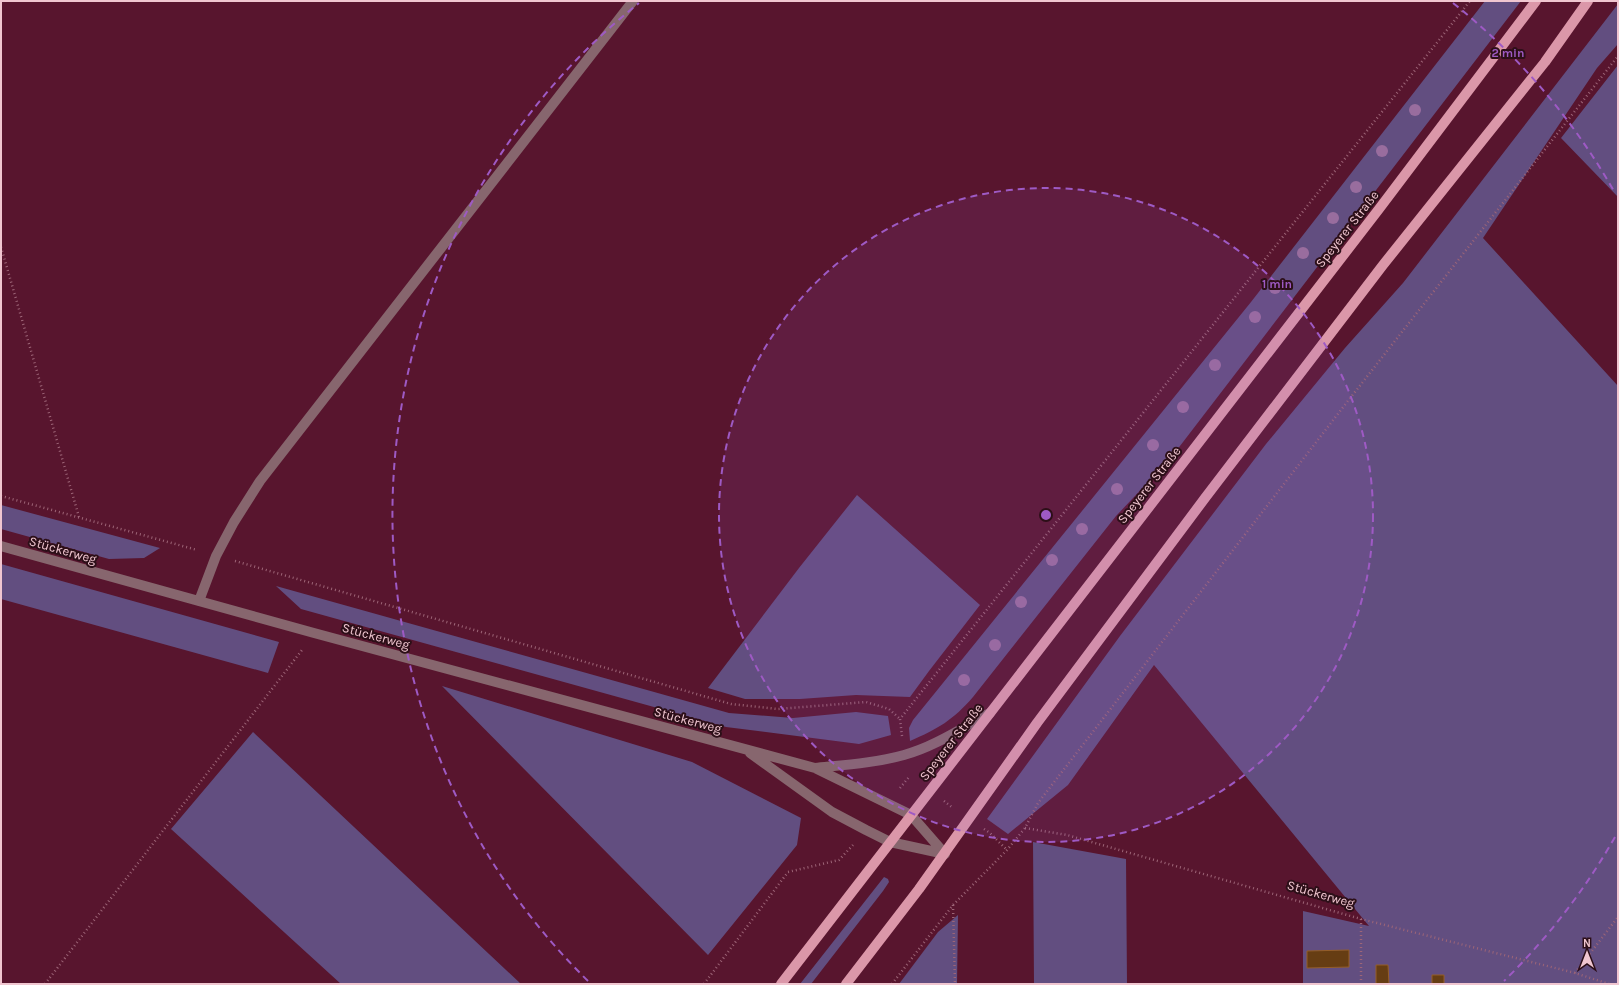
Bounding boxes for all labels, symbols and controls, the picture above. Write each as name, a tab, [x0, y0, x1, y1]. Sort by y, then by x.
text: 2 min	[1491, 46, 1525, 60]
street label: Speyerer Straße	[1312, 187, 1382, 270]
text: 1 min	[1262, 277, 1292, 291]
street label: Speyerer Straße	[1114, 443, 1184, 526]
centre of rings	[1039, 508, 1053, 522]
street label: Stückerweg	[28, 533, 99, 567]
street label: Stückerweg	[341, 620, 412, 652]
street label: Speyerer Straße	[916, 700, 986, 783]
street label: Stückerweg	[653, 704, 724, 736]
street label: Stückerweg	[1286, 877, 1357, 911]
north arrow	[1567, 933, 1607, 973]
text: N	[1583, 937, 1591, 950]

